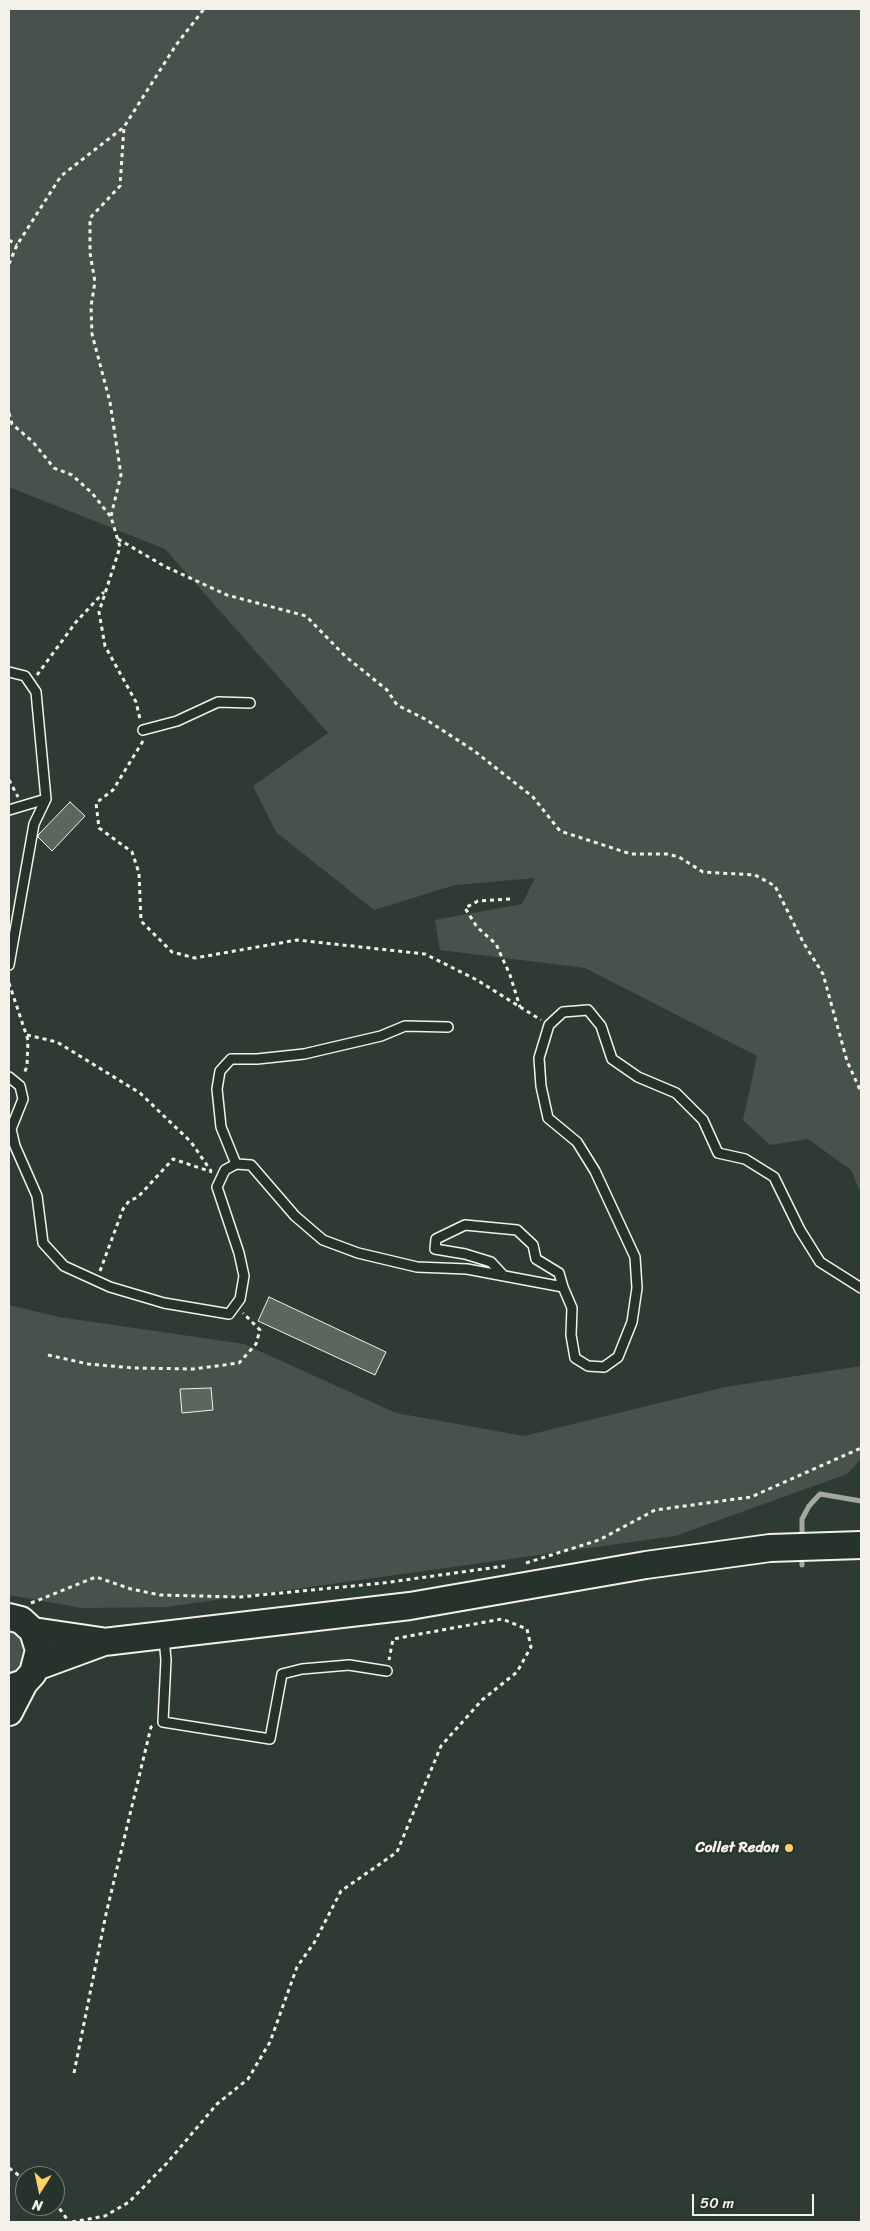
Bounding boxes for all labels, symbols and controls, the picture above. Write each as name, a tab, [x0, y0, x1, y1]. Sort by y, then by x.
place label: Collet Redon	[695, 1839, 779, 1857]
marker: Collet Redon	[783, 1842, 795, 1854]
north arrow	[15, 2166, 65, 2216]
scale bar	[695, 2184, 818, 2216]
text: 50 m	[700, 2190, 734, 2216]
text: N	[31, 2192, 44, 2218]

